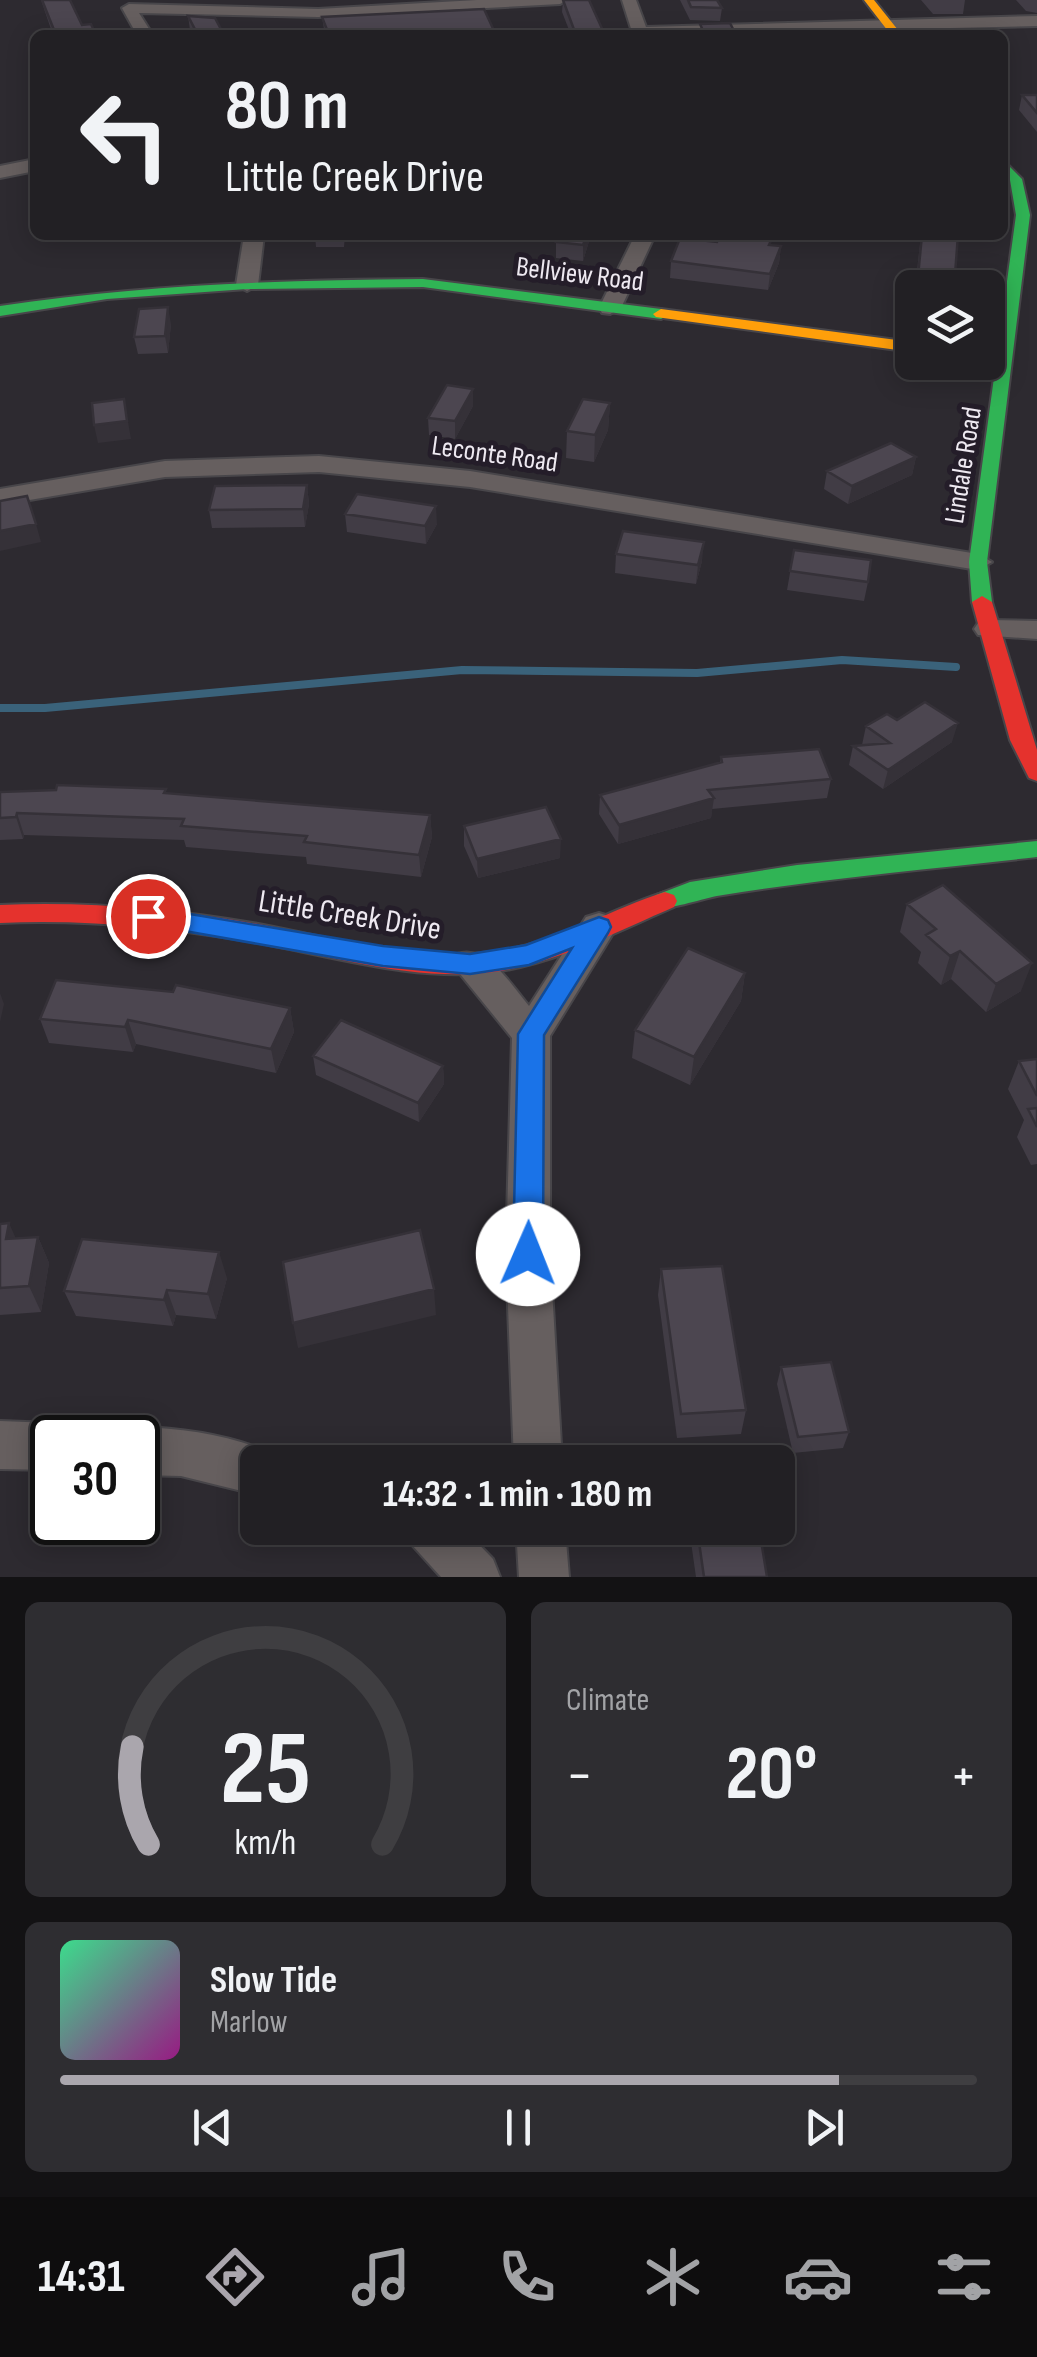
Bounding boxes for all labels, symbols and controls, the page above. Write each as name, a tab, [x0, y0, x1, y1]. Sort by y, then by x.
text: 80 m	[225, 65, 349, 149]
icon: left	[60, 70, 190, 200]
text: Little Creek Drive	[225, 150, 484, 205]
street label: Bellview Road	[514, 250, 645, 299]
map controls	[895, 270, 1005, 380]
button: layers	[895, 270, 1005, 380]
street label: Lindale Road	[938, 405, 989, 526]
street label: Leconte Road	[430, 429, 560, 480]
pin	[106, 874, 191, 959]
street label: Little Creek Drive	[256, 882, 444, 949]
icon: arrive	[121, 889, 176, 944]
position arrow	[476, 1202, 580, 1306]
speed limit sign: 30	[30, 1415, 160, 1545]
text: 14:32 · 1 min · 180 m	[383, 1472, 652, 1517]
text: Climate	[566, 1681, 649, 1720]
text: 25	[220, 1708, 311, 1833]
text: 20°	[725, 1730, 818, 1821]
text: −	[566, 1743, 593, 1810]
text: +	[950, 1743, 977, 1810]
text: km/h	[235, 1822, 296, 1865]
text: Slow Tide	[210, 1958, 337, 2003]
text: Marlow	[210, 2003, 288, 2042]
icon: previous	[185, 2100, 240, 2155]
icon: pause	[491, 2100, 546, 2155]
icon: next	[797, 2100, 852, 2155]
icon: directions	[200, 2242, 270, 2312]
icon: music	[346, 2242, 416, 2312]
icon: phone	[492, 2242, 562, 2312]
icon: climate	[638, 2242, 708, 2312]
icon: car	[783, 2242, 853, 2312]
icon: filters	[929, 2242, 999, 2312]
text: 14:31	[38, 2250, 125, 2305]

